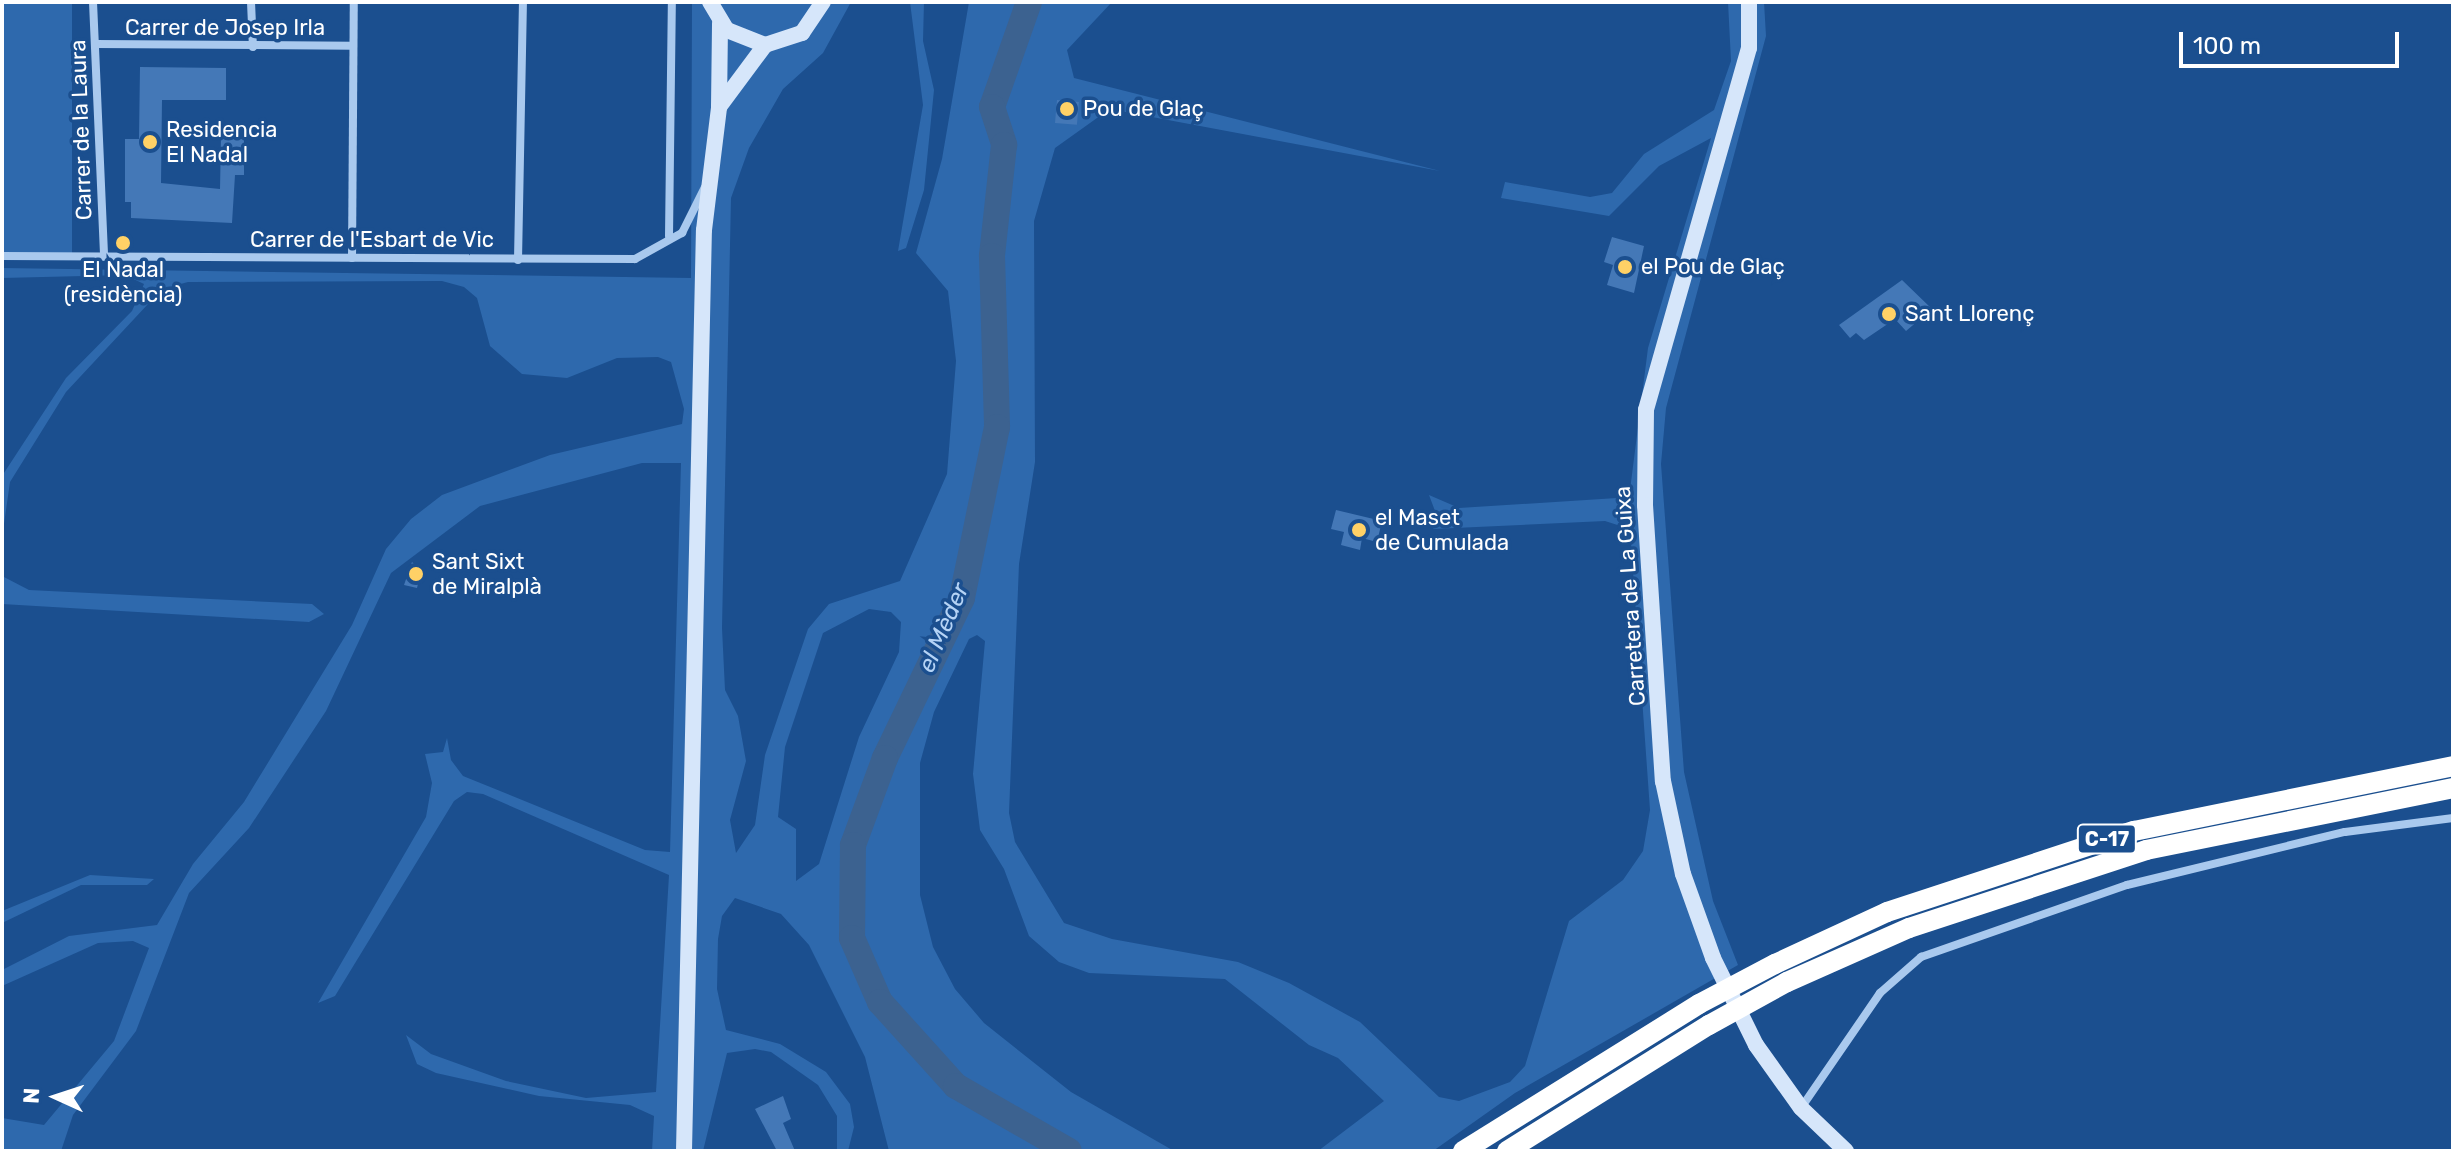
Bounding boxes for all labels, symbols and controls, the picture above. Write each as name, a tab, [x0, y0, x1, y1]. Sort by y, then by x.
street label: Carrer de Josep Irla	[125, 15, 325, 41]
scale bar	[2183, 16, 2403, 66]
text: 100 m	[2193, 32, 2261, 60]
street label: Carrer de la Laura	[65, 39, 97, 221]
place label: Pou de Glaç	[1083, 96, 1204, 122]
marker: Pou de Glaç	[1058, 100, 1076, 118]
place label: Residencia El Nadal	[166, 116, 277, 168]
marker: Residencia El Nadal	[141, 133, 159, 151]
street label: Carrer de l'Esbart de Vic	[249, 227, 495, 253]
marker: El Nadal (residència)	[114, 234, 132, 252]
place label: el Pou de Glaç	[1641, 254, 1785, 280]
place label: El Nadal (residència)	[64, 256, 182, 308]
marker: el Pou de Glaç	[1616, 258, 1634, 276]
place label: Sant Llorenç	[1905, 301, 2034, 327]
marker: Sant Llorenç	[1880, 305, 1898, 323]
street label: Carretera de La Guixa	[1609, 485, 1651, 707]
place label: el Maset de Cumulada	[1375, 504, 1509, 556]
marker: el Maset de Cumulada	[1350, 521, 1368, 539]
place label: Sant Sixt de Miralplà	[432, 548, 542, 600]
marker: Sant Sixt de Miralplà	[407, 565, 425, 583]
water label: el Mèder	[912, 579, 976, 677]
road number: C-17	[2075, 823, 2139, 855]
north arrow	[16, 1057, 96, 1137]
text: N	[18, 1087, 45, 1104]

